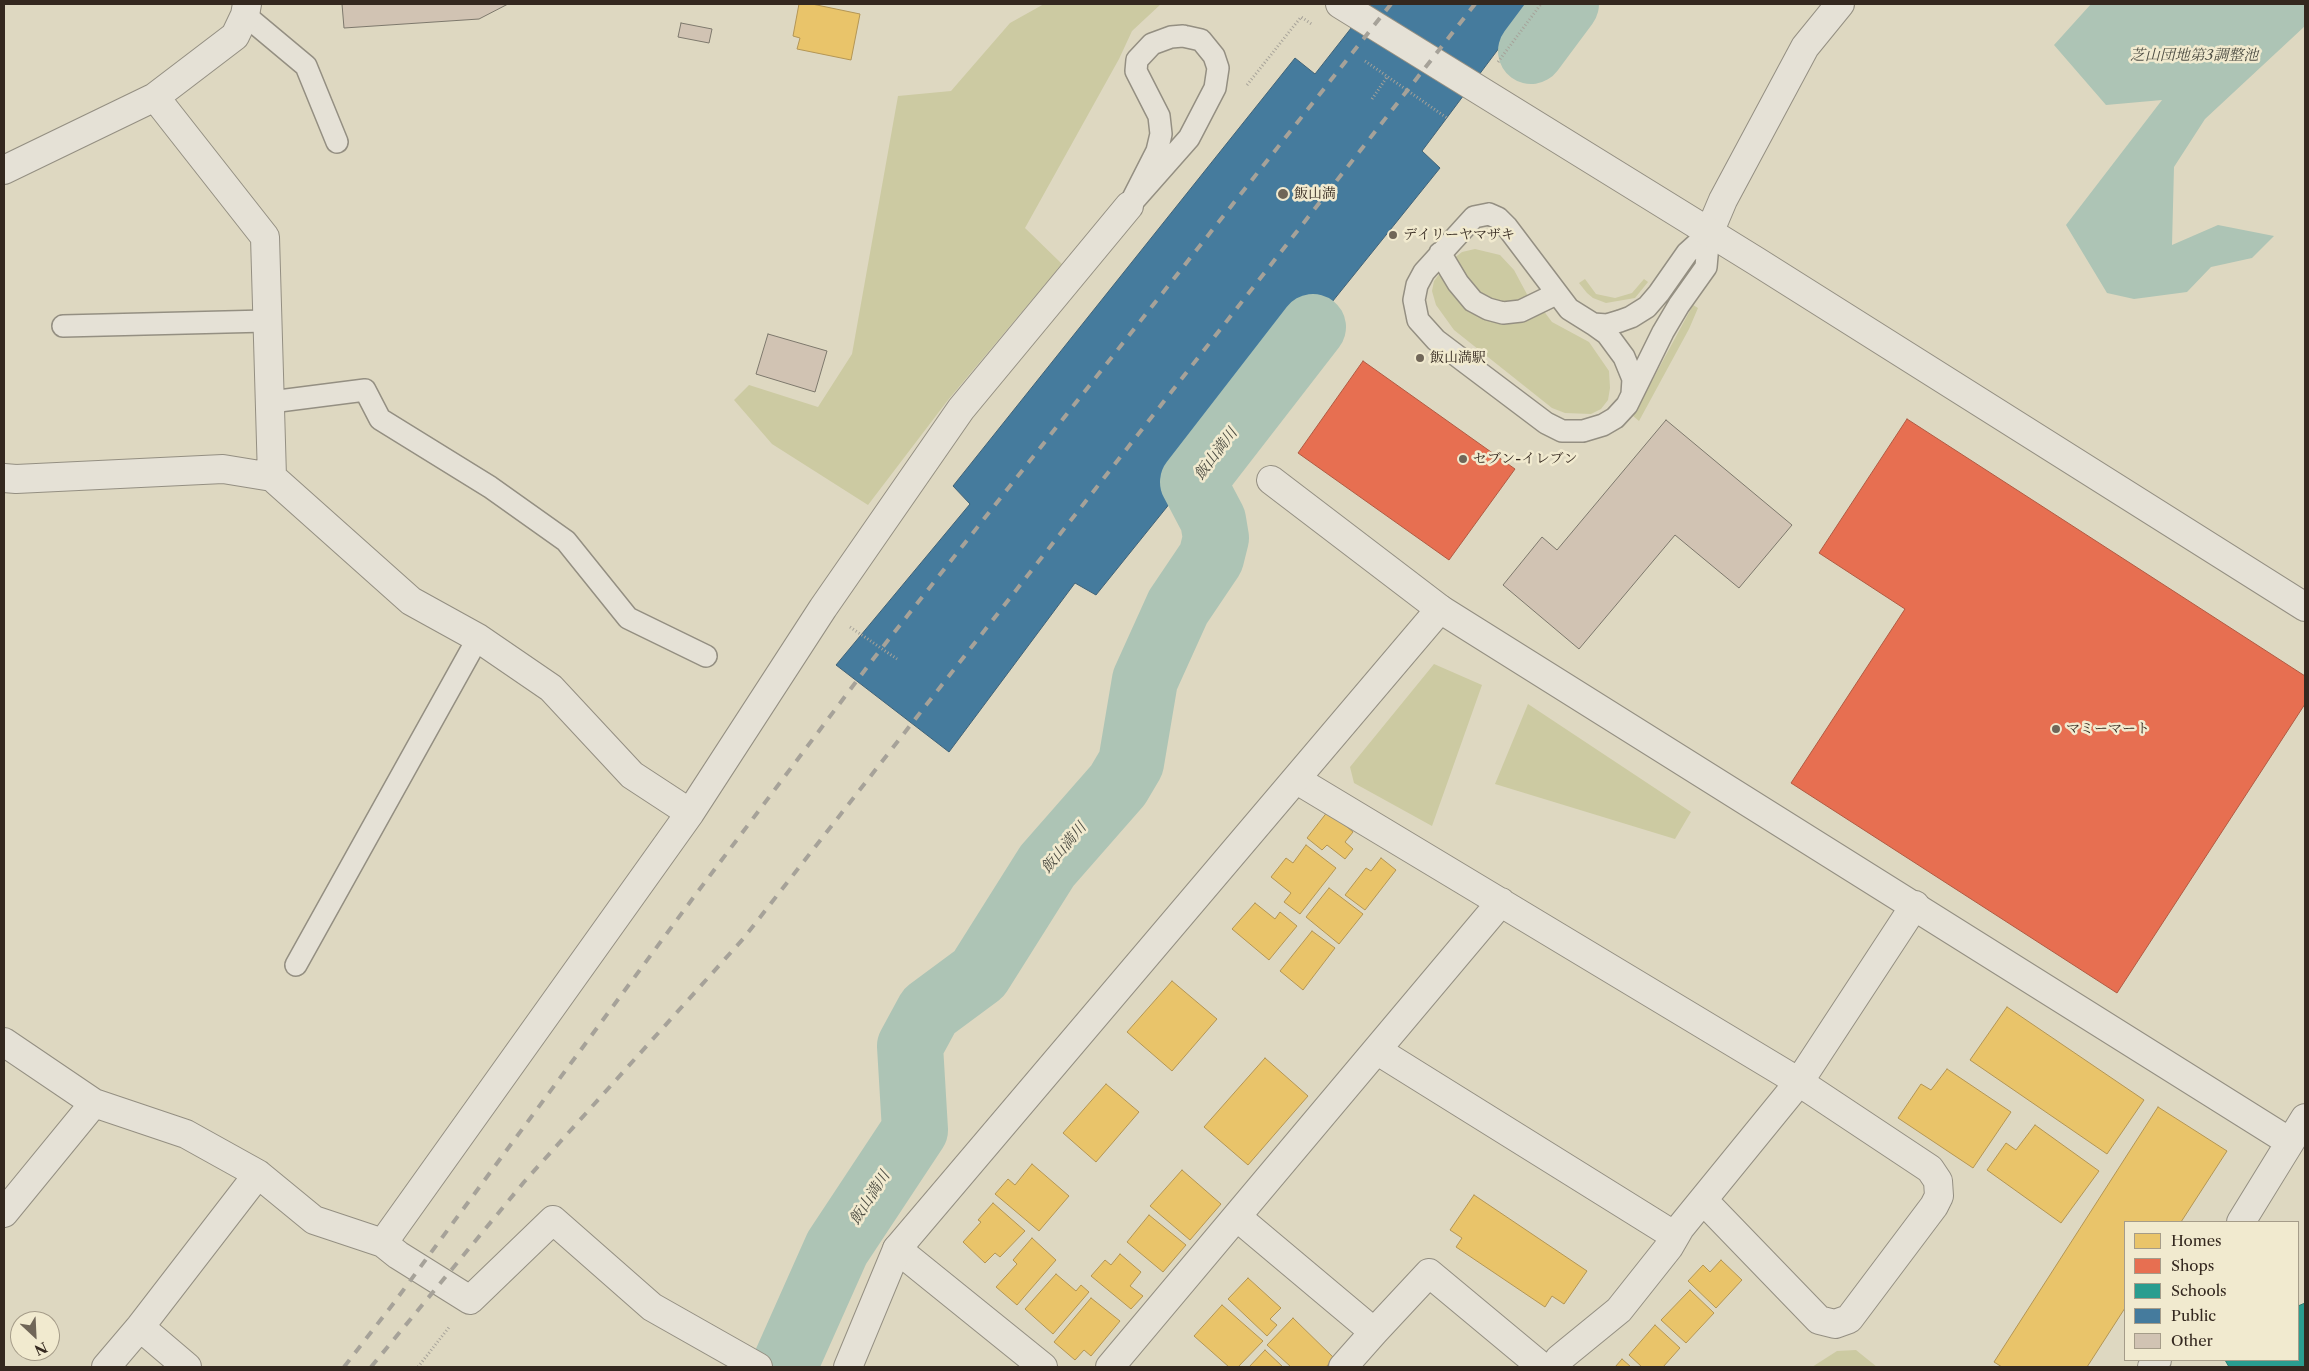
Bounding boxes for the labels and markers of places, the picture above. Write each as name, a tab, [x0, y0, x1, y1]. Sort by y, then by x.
place label: 飯山満	[1294, 186, 1336, 202]
marker: 飯山満	[1276, 187, 1290, 201]
place label: デイリーヤマザキ	[1403, 227, 1515, 243]
marker: デイリーヤマザキ	[1387, 229, 1399, 241]
place label: 飯山満駅	[1430, 350, 1486, 366]
marker: 飯山満駅	[1414, 352, 1426, 364]
place label: セブン-イレブン	[1473, 451, 1577, 467]
marker: セブン-イレブン	[1457, 453, 1469, 465]
place label: マミーマート	[2066, 721, 2150, 737]
marker: マミーマート	[2050, 723, 2062, 735]

